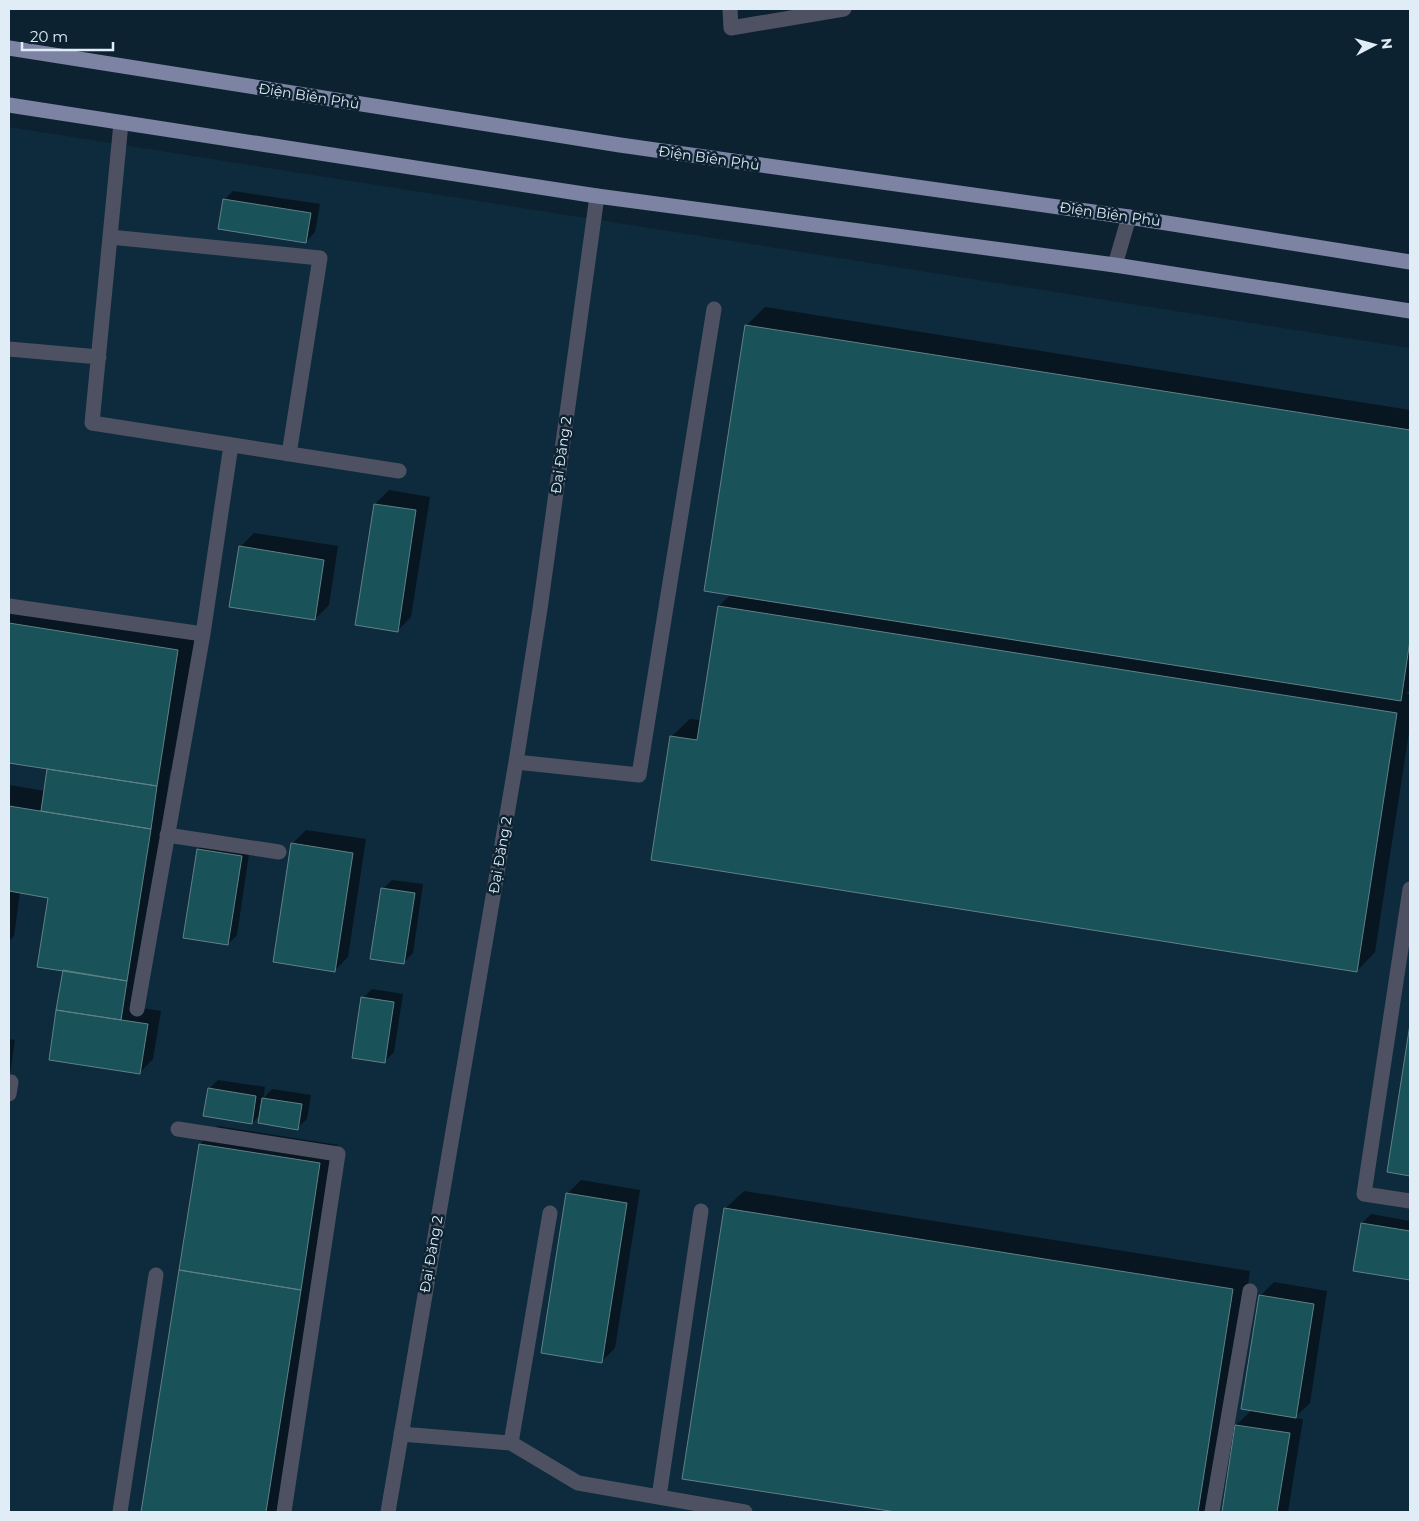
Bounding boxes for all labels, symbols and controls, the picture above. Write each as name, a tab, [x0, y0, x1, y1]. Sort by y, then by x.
scale bar	[22, 20, 114, 52]
north arrow	[1349, 20, 1399, 70]
text: 20 m	[30, 27, 68, 46]
text: N	[1377, 37, 1396, 50]
street label: Điện Biên Phủ	[257, 79, 361, 113]
street label: Điện Biên Phủ	[657, 142, 761, 174]
street label: Điện Biên Phủ	[1058, 198, 1162, 230]
street label: Đại Đăng 2	[547, 415, 575, 495]
street label: Đại Đăng 2	[484, 815, 516, 895]
street label: Đại Đăng 2	[415, 1214, 447, 1294]

